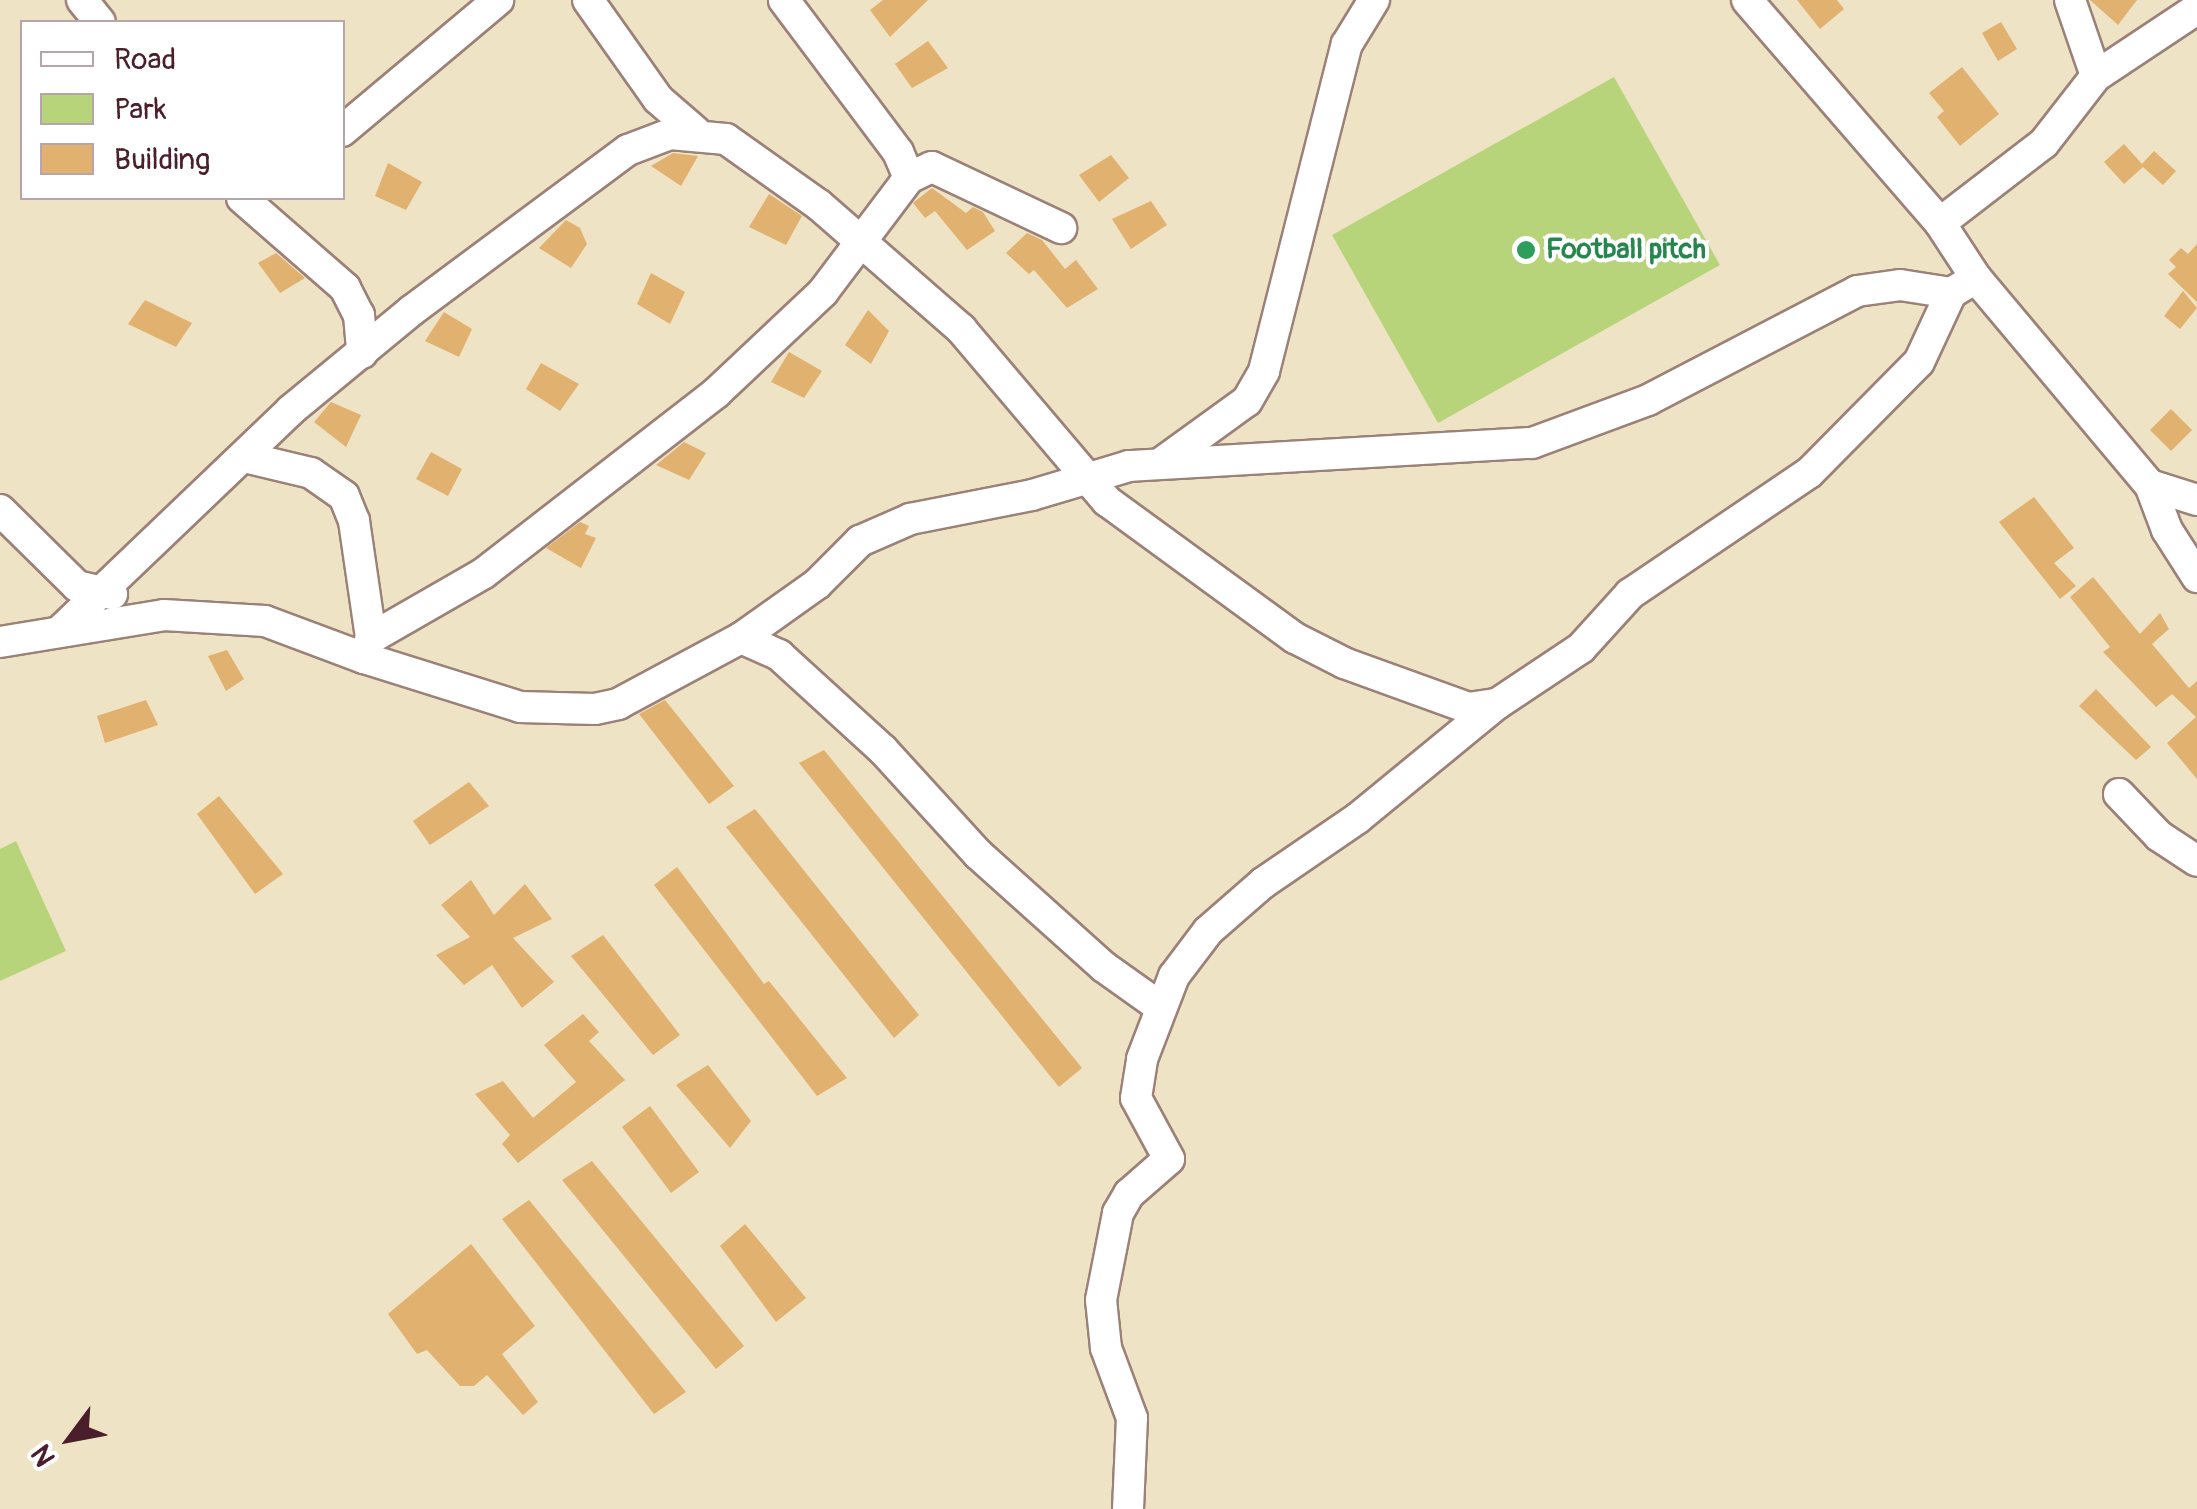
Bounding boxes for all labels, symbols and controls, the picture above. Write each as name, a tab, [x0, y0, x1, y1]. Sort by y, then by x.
legend	[20, 20, 345, 200]
text: Road	[114, 41, 176, 78]
text: Park	[114, 91, 167, 128]
text: Building	[114, 141, 210, 178]
place label: Football pitch	[1546, 233, 1706, 267]
marker: Football pitch	[1515, 239, 1537, 261]
north arrow	[20, 1389, 120, 1489]
text: N	[24, 1438, 64, 1472]

